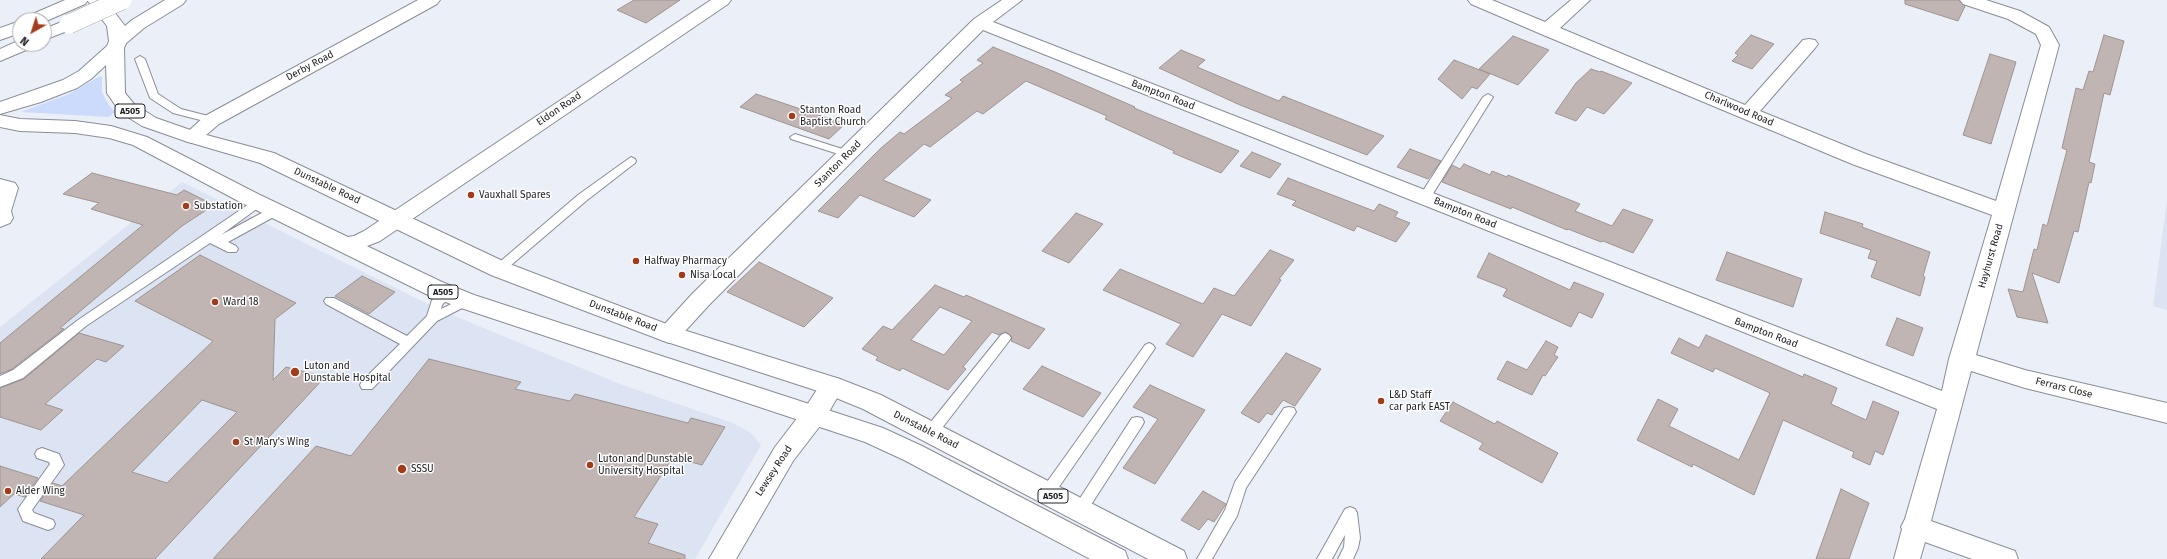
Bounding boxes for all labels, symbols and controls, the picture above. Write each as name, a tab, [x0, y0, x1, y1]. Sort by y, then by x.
north arrow	[12, 12, 52, 52]
text: N	[18, 34, 32, 48]
street label: Derby Road	[284, 48, 336, 84]
street label: Bampton Road	[1130, 77, 1196, 113]
street label: Charlwood Road	[1703, 89, 1775, 129]
street label: Eldon Road	[534, 90, 584, 128]
road number: A505	[115, 104, 145, 118]
place label: Stanton Road Baptist Church	[800, 104, 866, 128]
marker: Stanton Road Baptist Church	[787, 111, 797, 121]
street label: Stanton Road	[812, 138, 864, 190]
street label: Dunstable Road	[292, 165, 362, 207]
place label: Vauxhall Spares	[479, 189, 550, 201]
marker: Vauxhall Spares	[466, 190, 476, 200]
street label: Bampton Road	[1432, 195, 1498, 231]
place label: Substation	[194, 200, 243, 212]
marker: Substation	[181, 201, 191, 211]
street label: Hayhurst Road	[1976, 222, 2006, 290]
place label: Halfway Pharmacy	[644, 255, 727, 267]
marker: Halfway Pharmacy	[631, 256, 641, 266]
place label: Nisa Local	[690, 269, 736, 281]
marker: Nisa Local	[677, 270, 687, 280]
road number: A505	[428, 285, 458, 299]
place label: Ward 18	[223, 296, 258, 308]
marker: Ward 18	[210, 297, 220, 307]
street label: Dunstable Road	[587, 298, 659, 334]
street label: Bampton Road	[1733, 315, 1799, 351]
place label: Luton and Dunstable Hospital	[304, 360, 391, 384]
marker: Luton and Dunstable Hospital	[289, 366, 301, 378]
street label: Ferrars Close	[2034, 375, 2094, 401]
place label: L&D Staff car park EAST	[1389, 389, 1450, 412]
marker: L&D Staff car park EAST	[1376, 396, 1386, 406]
street label: Dunstable Road	[891, 408, 961, 452]
place label: St Mary's Wing	[244, 436, 309, 448]
marker: St Mary's Wing	[231, 437, 241, 447]
street label: Lewsey Road	[753, 443, 795, 499]
place label: Luton and Dunstable University Hospital	[598, 453, 692, 476]
marker: Luton and Dunstable University Hospital	[585, 460, 595, 470]
marker: SSSU	[396, 463, 408, 475]
place label: SSSU	[411, 463, 434, 475]
place label: Alder Wing	[16, 485, 65, 497]
marker: Alder Wing	[3, 486, 13, 496]
road number: A505	[1038, 489, 1068, 503]

